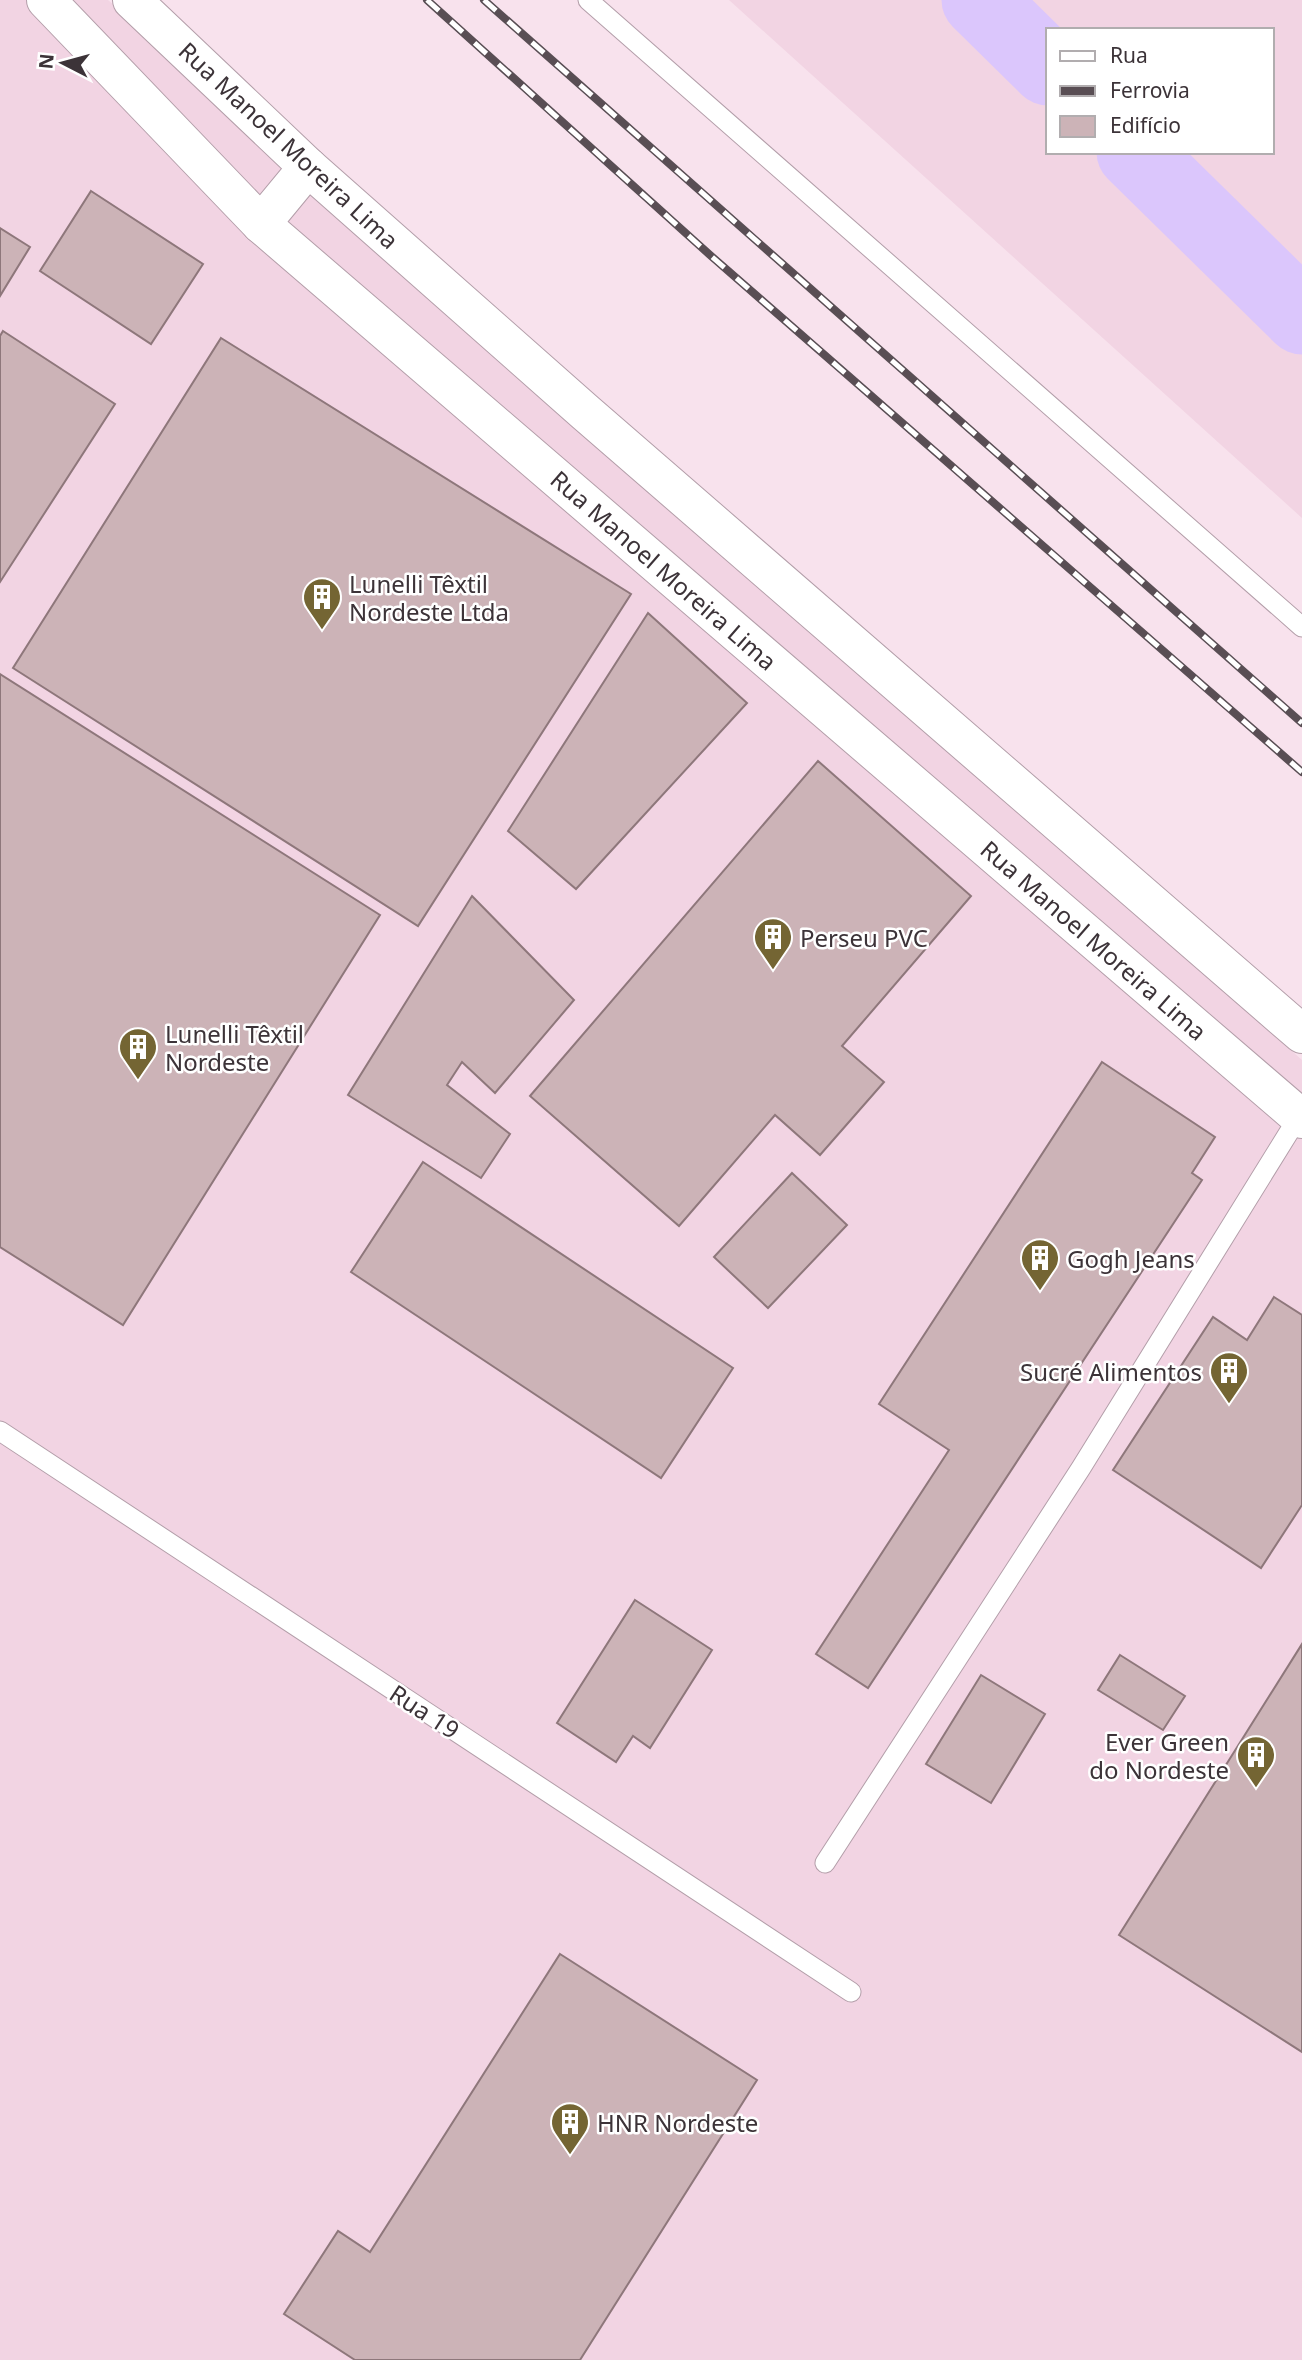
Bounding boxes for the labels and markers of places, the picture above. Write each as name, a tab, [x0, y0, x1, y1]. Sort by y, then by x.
place label: Lunelli Têxtil Nordeste Ltda	[349, 567, 509, 628]
building icon: Lunelli Têxtil Nordeste Ltda	[301, 576, 343, 631]
building icon: Perseu PVC	[752, 916, 794, 971]
place label: Perseu PVC	[800, 921, 928, 954]
place label: Lunelli Têxtil Nordeste	[165, 1017, 304, 1078]
building icon: Lunelli Têxtil Nordeste	[117, 1026, 159, 1081]
building icon: Gogh Jeans	[1019, 1237, 1061, 1292]
place label: Gogh Jeans	[1067, 1242, 1195, 1275]
building icon: Sucré Alimentos	[1208, 1350, 1250, 1405]
place label: Sucré Alimentos	[1020, 1355, 1202, 1388]
place label: Ever Green do Nordeste	[1089, 1725, 1229, 1786]
building icon: Ever Green do Nordeste	[1235, 1734, 1277, 1789]
building icon: HNR Nordeste	[549, 2101, 591, 2156]
place label: HNR Nordeste	[597, 2106, 758, 2139]

